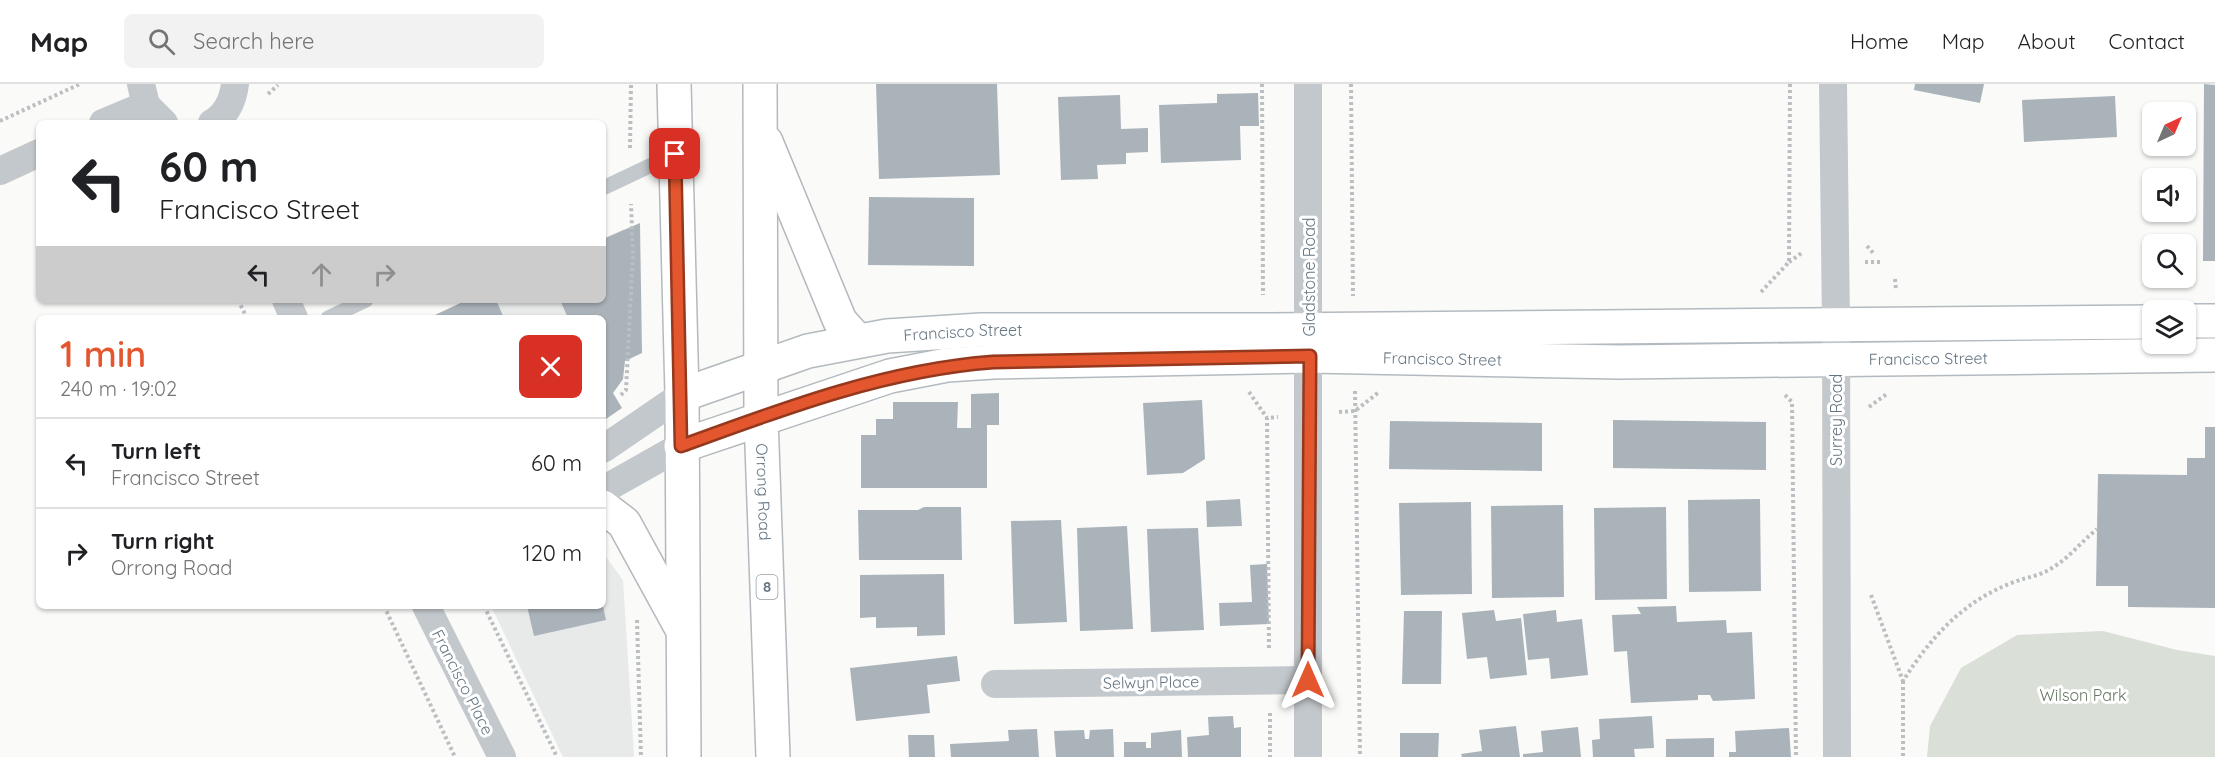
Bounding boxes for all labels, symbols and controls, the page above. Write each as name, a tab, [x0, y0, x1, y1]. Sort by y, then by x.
search box	[124, 14, 544, 68]
text: Map	[30, 24, 88, 59]
icon: search	[145, 25, 178, 58]
text: Search here	[193, 27, 315, 55]
text: Home	[1850, 28, 1909, 54]
text: Map	[1942, 28, 1985, 54]
text: About	[2018, 28, 2076, 54]
text: Contact	[2109, 28, 2185, 54]
north arrow	[2142, 102, 2196, 156]
map controls	[2142, 102, 2196, 354]
pin	[649, 128, 700, 179]
icon: arrive	[658, 137, 691, 170]
text: 60 m	[159, 140, 259, 193]
icon: left	[60, 144, 138, 222]
button: sound	[2142, 168, 2196, 222]
text: Francisco Street	[159, 192, 360, 226]
street label: Gladstone Road	[1299, 217, 1319, 337]
button: search	[2142, 234, 2196, 288]
icon: left	[242, 258, 275, 291]
icon: ahead	[305, 258, 338, 291]
icon: right	[368, 258, 401, 291]
button: layers	[2142, 300, 2196, 354]
street label: Francisco Street	[903, 320, 1023, 345]
text: 1 min	[60, 331, 146, 376]
button: close	[519, 335, 582, 398]
street label: Francisco Street	[1383, 347, 1502, 370]
street label: Francisco Street	[1869, 348, 1988, 369]
street label: Surrey Road	[1826, 374, 1846, 466]
text: 240 m · 19:02	[60, 376, 177, 401]
text: Turn left	[111, 437, 201, 465]
street label: Orrong Road	[752, 443, 775, 541]
icon: left	[60, 447, 93, 480]
text: 60 m	[531, 449, 582, 477]
text: Francisco Street	[111, 465, 260, 490]
text: Turn right	[111, 527, 215, 555]
icon: right	[60, 537, 93, 570]
text: 120 m	[523, 539, 582, 567]
text: Orrong Road	[111, 555, 232, 580]
road number: 8	[756, 575, 777, 599]
street label: Francisco Place	[428, 626, 498, 738]
position arrow	[1276, 648, 1340, 712]
street label: Selwyn Place	[1103, 671, 1199, 693]
park label: Wilson Park	[2039, 685, 2127, 705]

